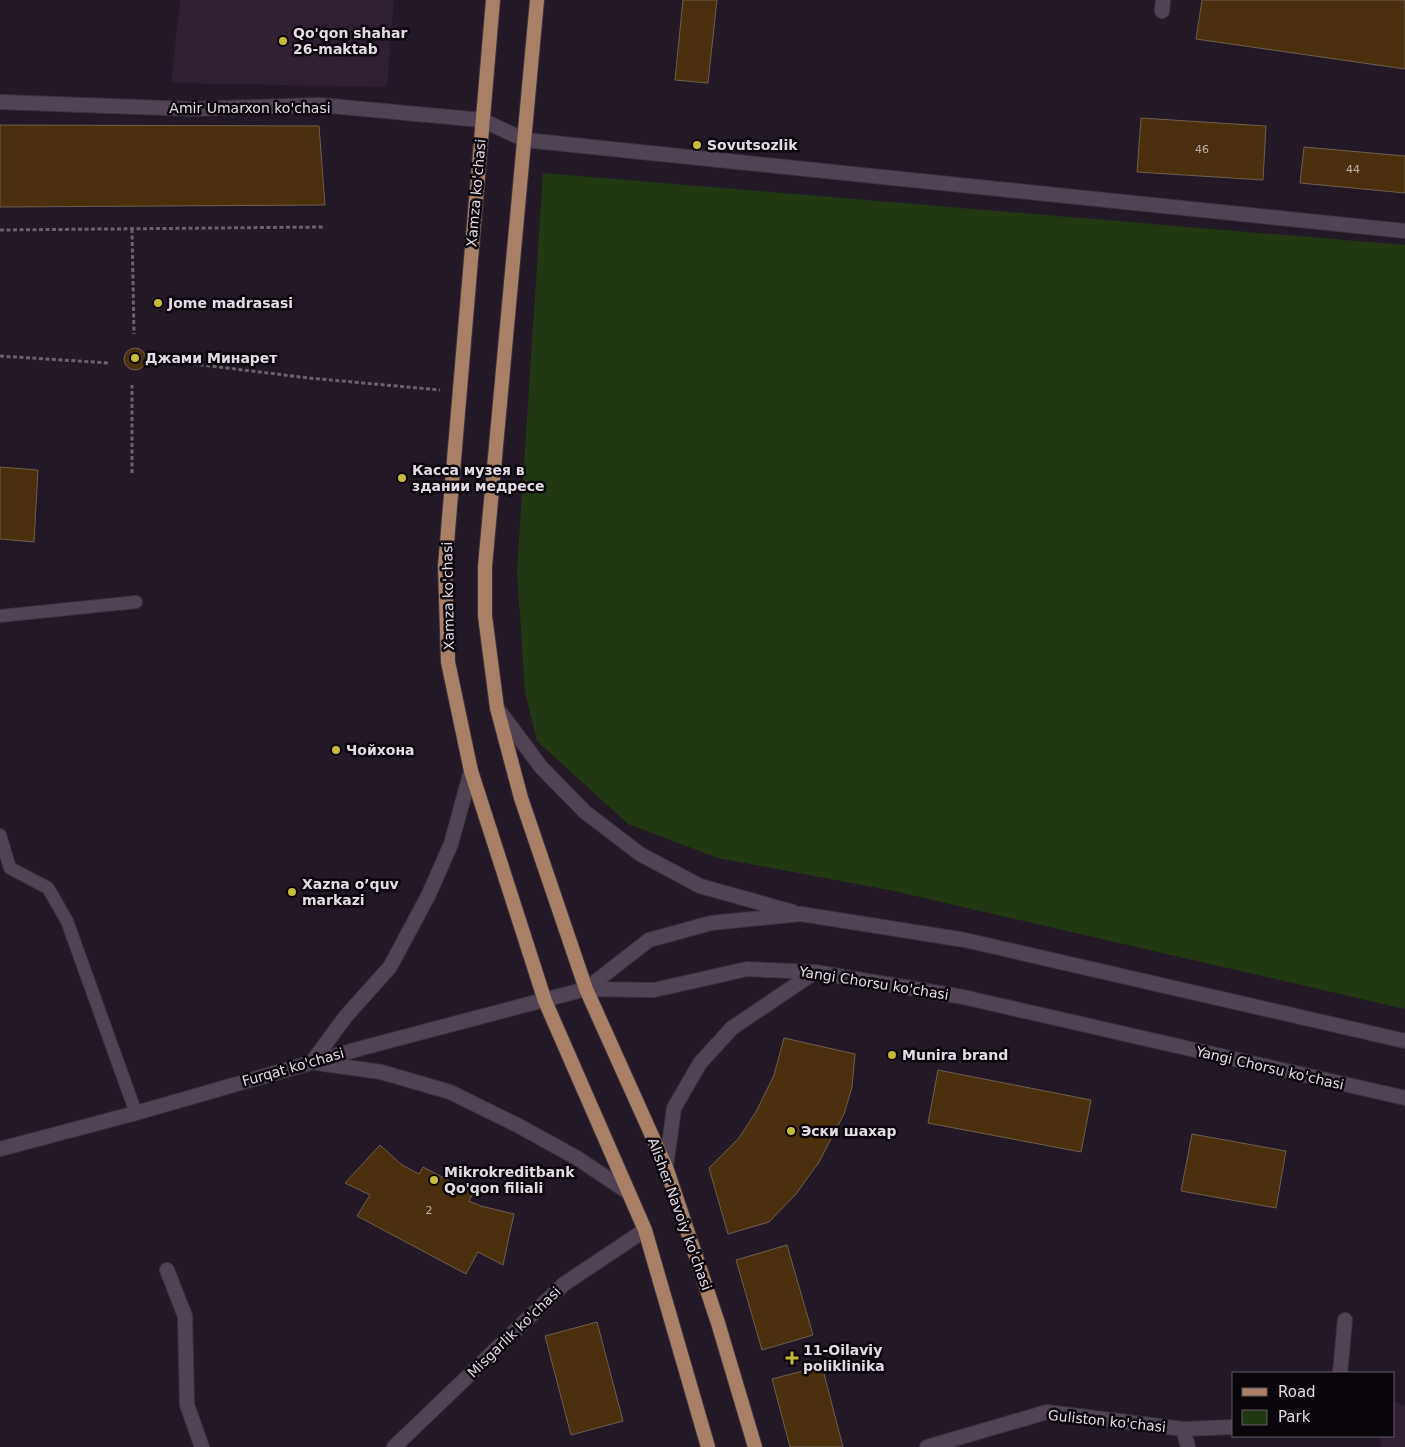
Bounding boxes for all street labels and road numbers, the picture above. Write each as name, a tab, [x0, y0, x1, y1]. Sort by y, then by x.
street label: Amir Umarxon ko'chasi	[169, 100, 331, 116]
street label: Xamza ko'chasi	[463, 138, 489, 248]
street label: Xamza ko'chasi	[439, 542, 457, 650]
street label: Yangi Chorsu ko'chasi	[797, 963, 950, 1003]
street label: Yangi Chorsu ko'chasi	[1194, 1043, 1345, 1093]
street label: Furqat ko'chasi	[240, 1045, 346, 1089]
street label: Alisher Navoiy ko'chasi	[645, 1136, 715, 1292]
street label: Misgarlik ko'chasi	[464, 1283, 564, 1381]
street label: Guliston ko'chasi	[1047, 1407, 1167, 1435]

